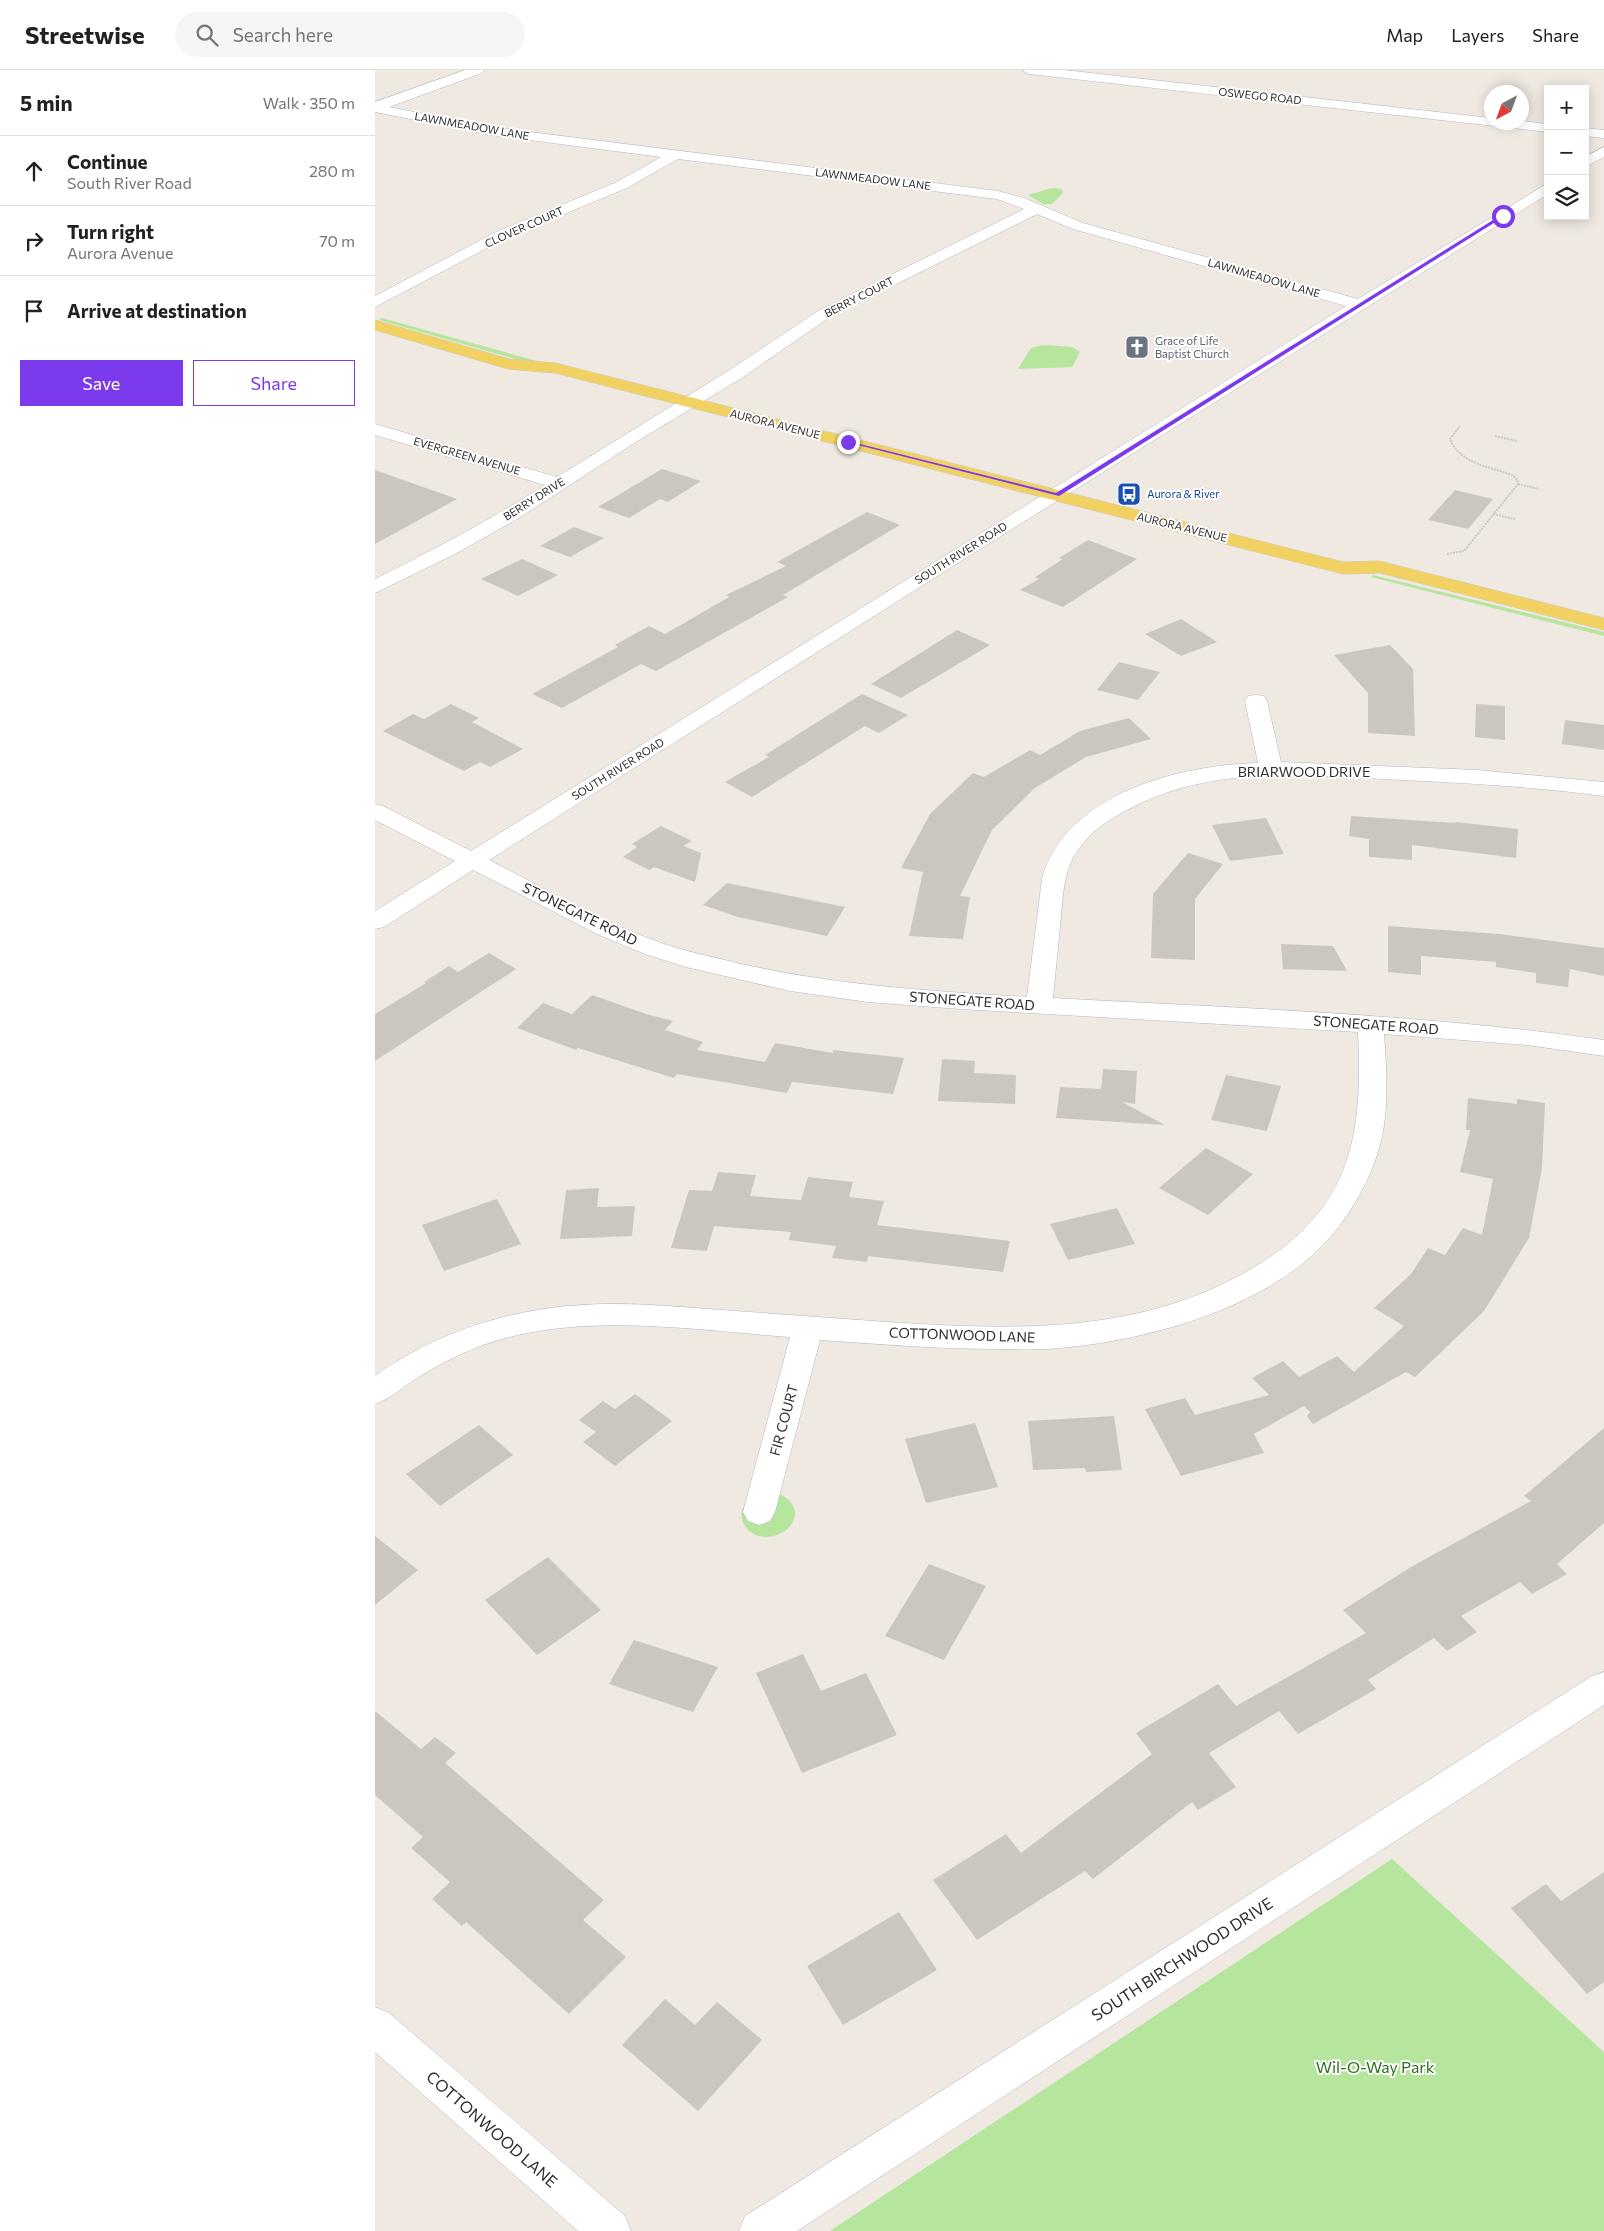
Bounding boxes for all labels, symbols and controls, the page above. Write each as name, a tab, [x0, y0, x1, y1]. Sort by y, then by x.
search box	[175, 12, 525, 57]
text: Streetwise	[25, 20, 145, 49]
icon: search	[193, 21, 221, 49]
text: Search here	[233, 23, 333, 46]
text: Map	[1386, 24, 1423, 46]
text: Layers	[1451, 24, 1504, 46]
text: Share	[1532, 24, 1579, 46]
street label: OSWEGO ROAD	[1218, 85, 1302, 106]
north arrow	[1484, 85, 1529, 130]
map controls	[1544, 85, 1589, 220]
button: +	[1544, 85, 1589, 130]
text: 5 min	[20, 90, 73, 115]
text: Walk · 350 m	[263, 93, 355, 112]
street label: LAWNMEADOW LANE	[414, 109, 530, 142]
button: −	[1544, 130, 1589, 175]
text: Continue	[67, 150, 147, 173]
icon: ahead	[20, 157, 48, 185]
text: 280 m	[309, 161, 355, 180]
street label: LAWNMEADOW LANE	[815, 165, 931, 192]
text: South River Road	[67, 173, 192, 192]
button: layers	[1544, 175, 1589, 220]
street label: CLOVER COURT	[482, 203, 565, 250]
route start	[1492, 205, 1515, 228]
text: Turn right	[67, 220, 154, 243]
icon: right	[20, 227, 48, 255]
text: 70 m	[319, 231, 355, 250]
text: Aurora Avenue	[67, 243, 174, 262]
street label: LAWNMEADOW LANE	[1207, 255, 1322, 300]
street label: BERRY COURT	[822, 273, 896, 320]
icon: arrive	[20, 297, 48, 325]
text: Arrive at destination	[67, 299, 247, 322]
church icon: Grace of Life Baptist Church	[1124, 334, 1150, 360]
place label: Grace of Life Baptist Church	[1155, 334, 1229, 360]
button: Save	[20, 360, 183, 406]
button: Share	[193, 360, 355, 406]
street label: AURORA AVENUE	[729, 406, 821, 441]
route end	[837, 431, 860, 454]
street label: EVERGREEN AVENUE	[412, 434, 522, 477]
street label: BERRY DRIVE	[501, 475, 567, 523]
bus stop icon: Aurora & River	[1116, 481, 1142, 507]
place label: Aurora & River	[1147, 487, 1220, 500]
street label: AURORA AVENUE	[1136, 509, 1228, 544]
street label: SOUTH RIVER ROAD	[912, 519, 1009, 586]
street label: SOUTH RIVER ROAD	[569, 735, 666, 802]
street label: BRIARWOOD DRIVE	[1238, 763, 1370, 780]
street label: STONEGATE ROAD	[520, 878, 640, 949]
street label: STONEGATE ROAD	[909, 988, 1035, 1013]
street label: STONEGATE ROAD	[1313, 1012, 1439, 1037]
street label: COTTONWOOD LANE	[889, 1323, 1036, 1346]
street label: FIR COURT	[766, 1382, 801, 1457]
street label: SOUTH BIRCHWOOD DRIVE	[1088, 1893, 1276, 2024]
park label: Wil-O-Way Park	[1316, 2057, 1435, 2076]
street label: COTTONWOOD LANE	[423, 2067, 562, 2191]

